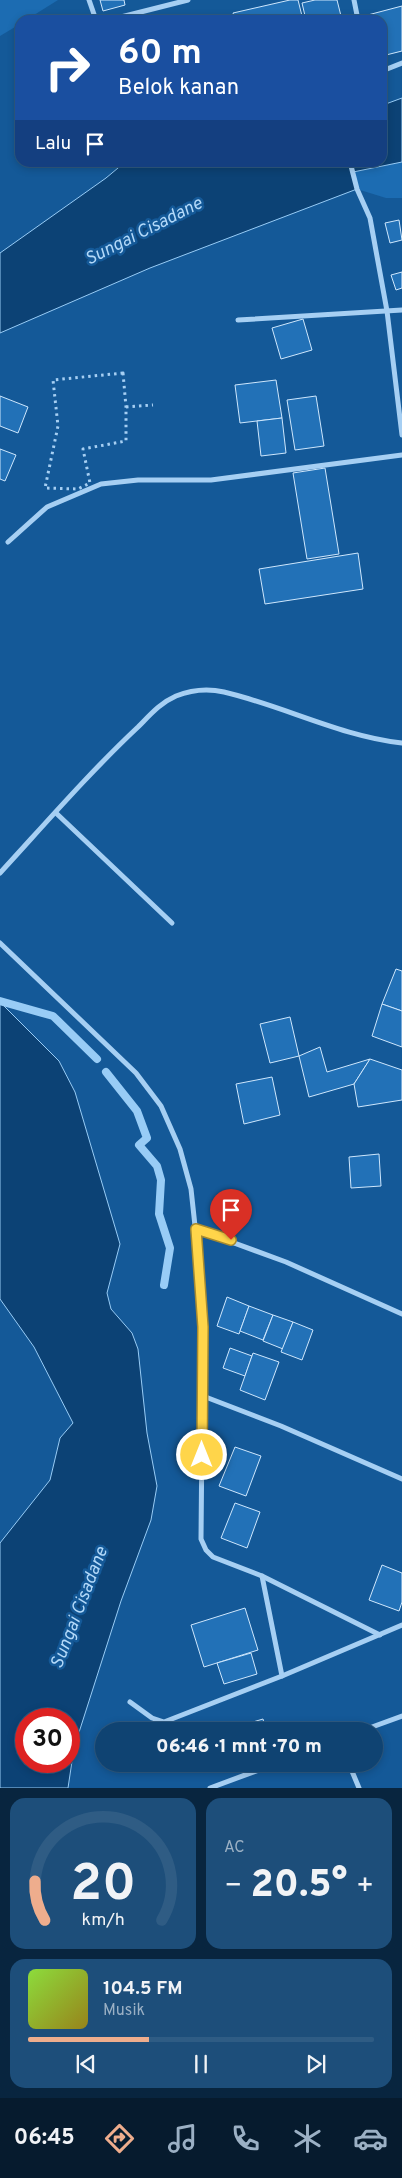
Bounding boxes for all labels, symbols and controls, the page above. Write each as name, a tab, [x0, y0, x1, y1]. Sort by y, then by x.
text: 60 m	[118, 32, 202, 76]
icon: right	[35, 35, 100, 100]
text: Belok kanan	[118, 75, 239, 102]
icon: arrive	[81, 130, 109, 158]
text: Lalu	[35, 132, 71, 156]
water label: Sungai Cisadane	[81, 192, 207, 271]
pin	[210, 1189, 252, 1240]
icon: arrive	[217, 1196, 245, 1224]
position arrow	[175, 1428, 227, 1480]
water label: Sungai Cisadane	[46, 1543, 114, 1672]
speed limit sign: 30	[15, 1708, 80, 1773]
text: 06:46 · 1 mnt · 70 m	[156, 1735, 322, 1759]
text: AC	[224, 1838, 245, 1858]
text: 20	[70, 1853, 136, 1919]
text: 20.5°	[251, 1862, 347, 1911]
text: −	[224, 1869, 242, 1905]
text: +	[356, 1869, 374, 1905]
text: km/h	[81, 1909, 125, 1932]
text: 104.5 FM	[103, 1977, 183, 2001]
text: Musik	[103, 2001, 145, 2021]
icon: previous	[72, 2050, 100, 2078]
icon: pause	[187, 2050, 215, 2078]
icon: next	[302, 2050, 330, 2078]
icon: directions	[102, 2121, 137, 2156]
icon: music	[165, 2121, 200, 2156]
icon: phone	[228, 2121, 263, 2156]
icon: climate	[290, 2121, 325, 2156]
icon: car	[353, 2121, 388, 2156]
text: 06:45	[14, 2125, 75, 2152]

